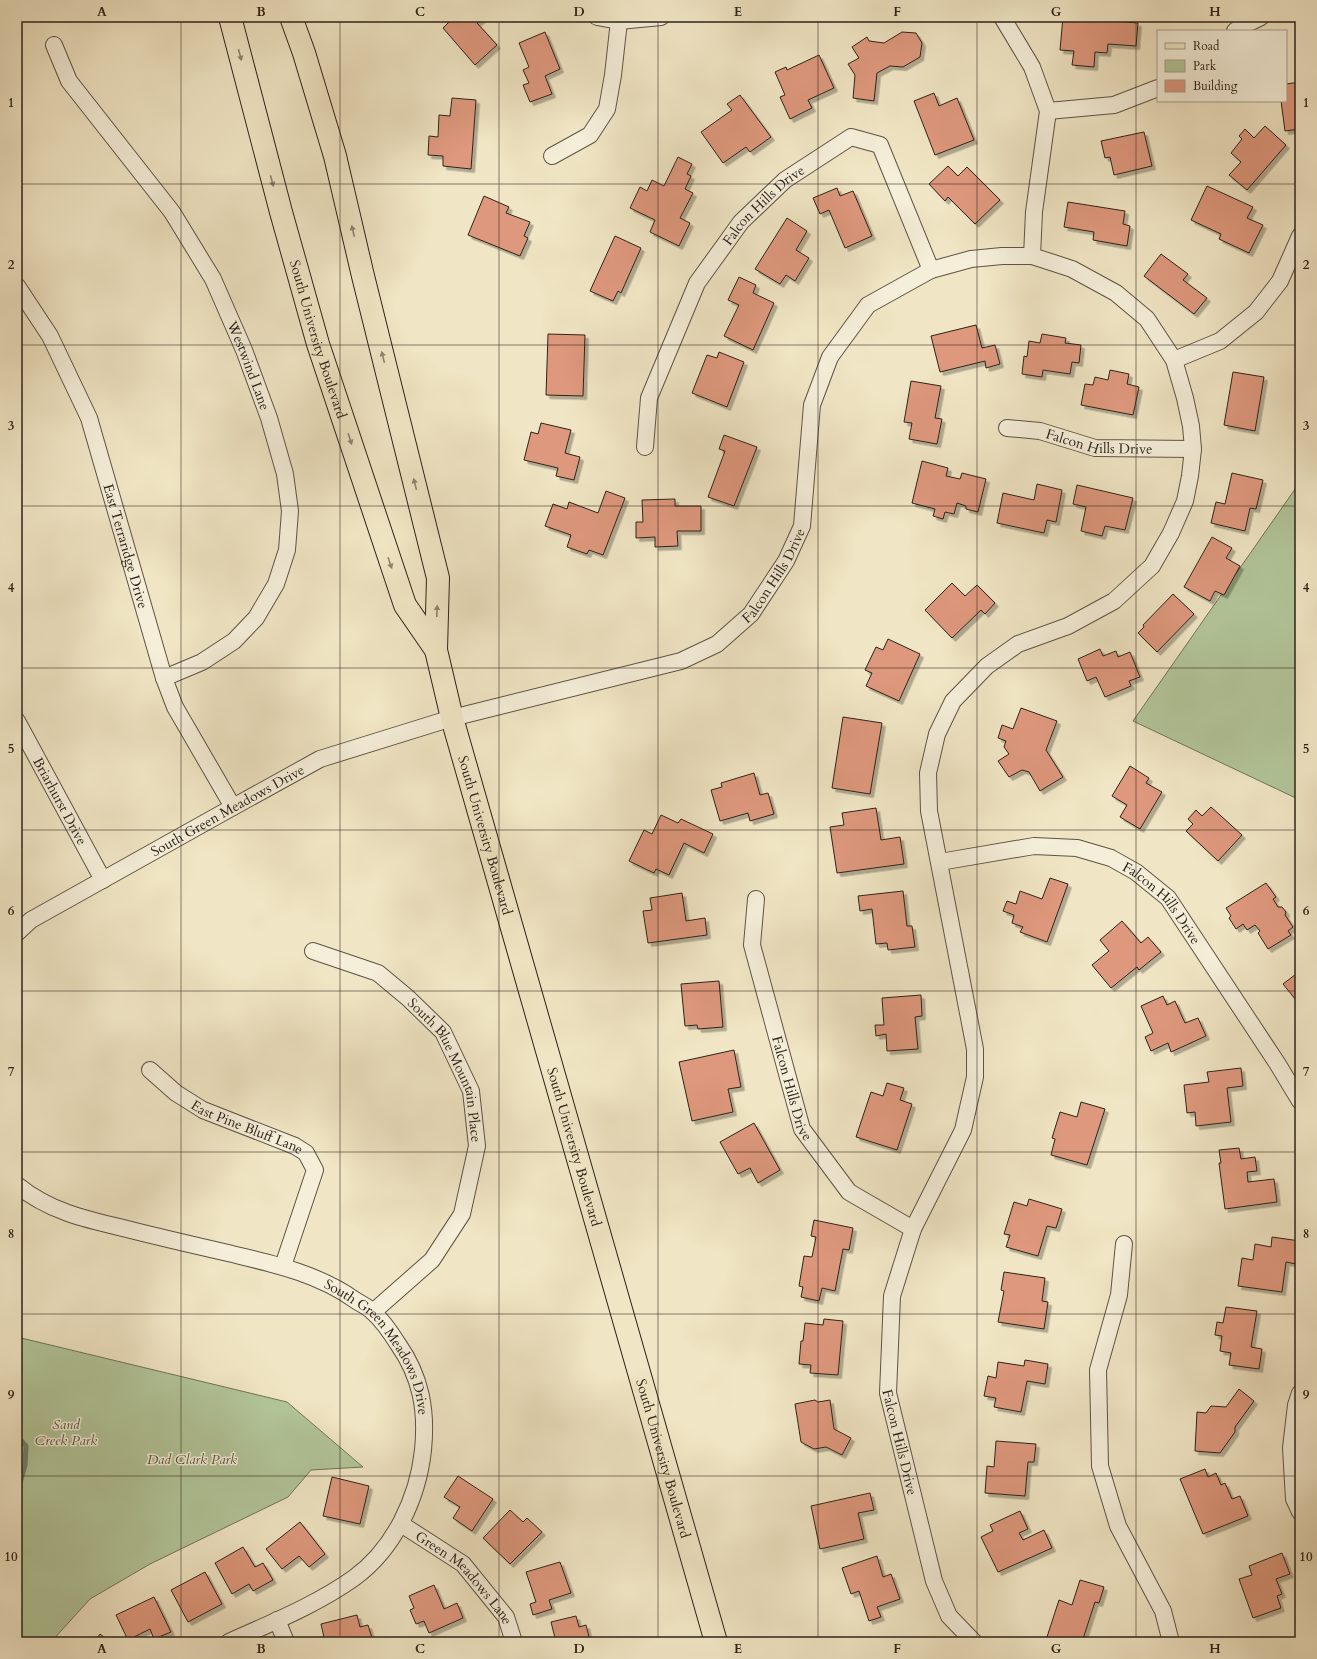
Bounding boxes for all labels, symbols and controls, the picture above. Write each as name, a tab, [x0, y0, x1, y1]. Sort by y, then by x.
text: A	[97, 3, 107, 21]
text: B	[256, 3, 266, 21]
text: C	[415, 3, 425, 21]
text: D	[573, 3, 585, 21]
text: E	[734, 3, 742, 21]
text: F	[893, 3, 901, 21]
text: G	[1051, 3, 1062, 21]
text: H	[1209, 3, 1221, 21]
legend	[1157, 30, 1287, 102]
text: Road	[1193, 38, 1220, 54]
one-way arrow	[237, 49, 243, 61]
text: Park	[1193, 58, 1217, 74]
text: Building	[1193, 78, 1238, 94]
text: 1	[8, 94, 14, 112]
text: 1	[1303, 94, 1309, 112]
street label: Falcon Hills Drive	[718, 161, 808, 249]
one-way arrow	[270, 174, 276, 187]
one-way arrow	[349, 225, 355, 237]
text: 2	[8, 256, 15, 274]
text: 2	[1303, 256, 1310, 274]
street label: South University Boulevard	[285, 258, 351, 421]
street label: Westwind Lane	[222, 317, 274, 413]
one-way arrow	[380, 351, 386, 364]
text: 3	[8, 417, 15, 435]
text: 3	[1303, 417, 1310, 435]
street label: Falcon Hills Drive	[1043, 424, 1153, 459]
one-way arrow	[347, 434, 353, 446]
one-way arrow	[411, 477, 417, 490]
street label: East Terraridge Drive	[98, 482, 152, 611]
street label: Falcon Hills Drive	[738, 525, 810, 628]
one-way arrow	[387, 557, 393, 569]
text: 4	[8, 579, 15, 597]
text: 4	[1303, 579, 1310, 597]
one-way arrow	[434, 604, 440, 617]
text: 5	[8, 740, 14, 758]
text: 5	[1303, 740, 1309, 758]
street label: Briarhurst Drive	[28, 754, 91, 848]
street label: South University Boulevard	[453, 754, 517, 918]
street label: South Green Meadows Drive	[147, 760, 308, 861]
street label: Falcon Hills Drive	[1119, 857, 1205, 948]
text: 6	[8, 902, 15, 920]
text: 6	[1303, 902, 1310, 920]
street label: South Blue Mountain Place	[403, 994, 486, 1143]
street label: Falcon Hills Drive	[767, 1034, 817, 1145]
text: 7	[8, 1063, 15, 1081]
text: 7	[1303, 1063, 1310, 1081]
street label: South University Boulevard	[542, 1065, 606, 1229]
street label: East Pine Bluff Lane	[187, 1096, 307, 1159]
text: 8	[8, 1225, 14, 1243]
text: 8	[1303, 1225, 1309, 1243]
street label: South Green Meadows Drive	[321, 1275, 433, 1416]
street label: South University Boulevard	[631, 1377, 695, 1541]
text: 9	[8, 1386, 15, 1404]
text: 9	[1303, 1386, 1310, 1404]
street label: Falcon Hills Drive	[877, 1387, 922, 1497]
park label: Sand Creek Park	[35, 1415, 97, 1450]
park label: Dad Clark Park	[147, 1450, 237, 1469]
street label: Green Meadows Lane	[412, 1527, 517, 1627]
text: 10	[4, 1548, 18, 1566]
text: 10	[1299, 1548, 1313, 1566]
text: A	[97, 1640, 107, 1658]
text: B	[256, 1640, 266, 1658]
text: C	[415, 1640, 425, 1658]
text: D	[573, 1640, 585, 1658]
text: E	[734, 1640, 742, 1658]
text: F	[893, 1640, 901, 1658]
text: G	[1051, 1640, 1062, 1658]
text: H	[1209, 1640, 1221, 1658]

